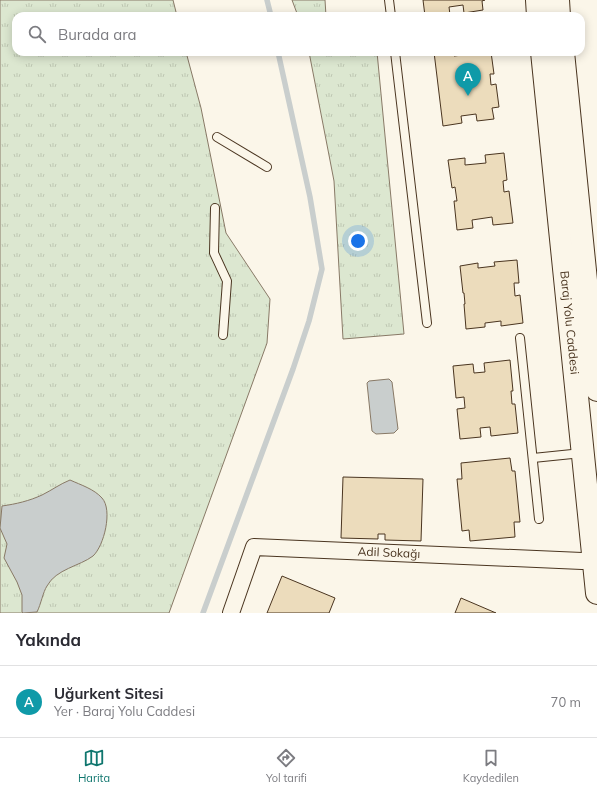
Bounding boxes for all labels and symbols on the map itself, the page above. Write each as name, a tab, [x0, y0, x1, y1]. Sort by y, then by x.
pin: A	[455, 63, 481, 96]
your location	[348, 231, 368, 251]
street label: Baraj Yolu Caddesi	[557, 270, 583, 375]
street label: Adil Sokağı	[357, 543, 421, 561]

